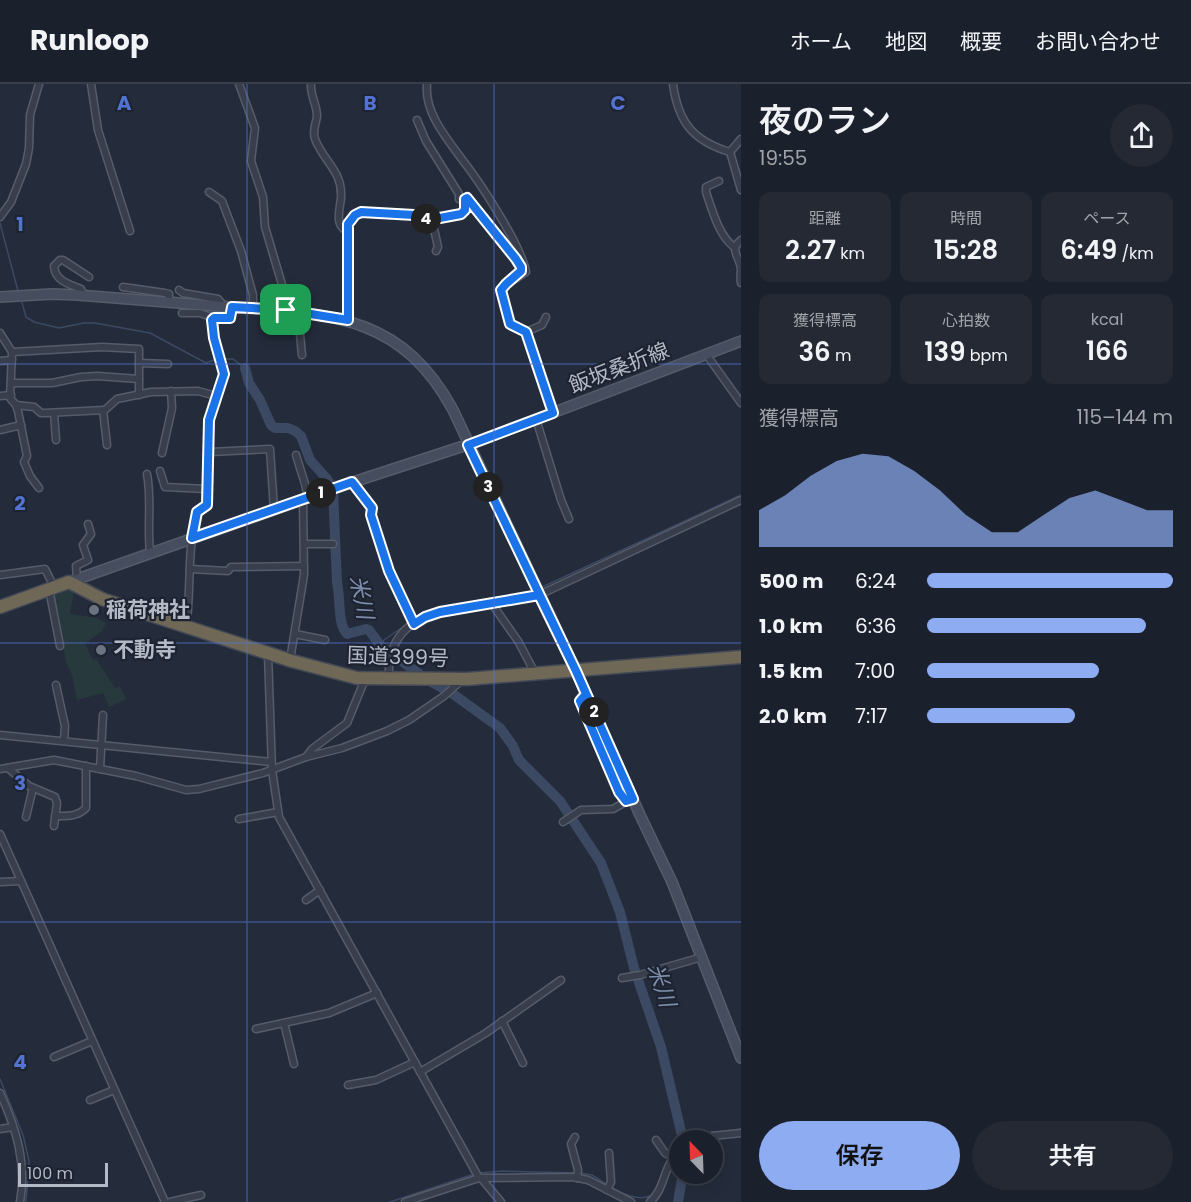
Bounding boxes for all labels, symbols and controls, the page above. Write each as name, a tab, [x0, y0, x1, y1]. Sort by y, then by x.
text: Runloop	[30, 21, 149, 60]
text: ホーム	[790, 27, 852, 56]
text: 地図	[885, 27, 927, 56]
text: 概要	[960, 27, 1002, 56]
text: お問い合わせ	[1035, 27, 1161, 56]
text: A	[117, 89, 132, 117]
text: B	[363, 89, 377, 117]
text: C	[610, 89, 626, 117]
text: 夜のラン	[759, 97, 891, 144]
button: share	[1110, 104, 1173, 167]
text: 19:55	[759, 144, 807, 172]
pin: 4	[411, 204, 441, 234]
text: 4	[421, 207, 431, 230]
text: 距離	[809, 207, 841, 230]
text: 時間	[950, 207, 982, 230]
text: ペース	[1083, 207, 1131, 230]
text: 1	[16, 210, 24, 238]
text: 2.27	[785, 232, 836, 268]
text: 15:28	[934, 232, 998, 268]
text: 6:49	[1060, 232, 1117, 268]
text: km	[836, 242, 865, 265]
text: /km	[1117, 242, 1154, 265]
pin	[260, 284, 311, 335]
icon: arrive	[269, 293, 302, 326]
text: kcal	[1091, 308, 1123, 331]
text: 獲得標高	[793, 309, 857, 332]
text: 心拍数	[942, 309, 990, 332]
text: 166	[1086, 333, 1128, 369]
text: 36	[799, 334, 831, 370]
text: 139	[924, 334, 965, 370]
street label: 飯坂桑折線	[565, 335, 673, 400]
text: m	[831, 344, 851, 367]
text: bpm	[965, 344, 1008, 367]
text: 115–144 m	[1077, 403, 1173, 431]
text: 獲得標高	[759, 404, 839, 432]
pin: 3	[473, 472, 503, 502]
text: 3	[483, 475, 493, 498]
pin: 1	[306, 478, 336, 508]
text: 1	[318, 481, 324, 504]
text: 2	[14, 489, 26, 517]
text: 500 m	[759, 567, 824, 595]
text: 6:24	[855, 567, 896, 595]
water label: 米川	[342, 573, 381, 624]
place label: 稲荷神社	[106, 595, 190, 624]
marker: 稲荷神社	[87, 603, 101, 617]
text: 1.0 km	[759, 612, 823, 640]
text: 6:36	[855, 612, 896, 640]
place label: 不動寺	[113, 635, 176, 664]
street label: 国道399号	[347, 640, 449, 673]
marker: 不動寺	[94, 643, 108, 657]
text: 1.5 km	[759, 657, 823, 685]
text: 7:00	[855, 657, 895, 685]
pin: 2	[579, 697, 609, 727]
text: 2	[589, 700, 599, 723]
text: 2.0 km	[759, 702, 827, 730]
text: 7:17	[855, 702, 888, 730]
text: 3	[14, 769, 26, 797]
water label: 米川	[640, 959, 684, 1013]
text: 4	[13, 1048, 27, 1076]
button: 保存	[759, 1121, 960, 1190]
button: 共有	[972, 1121, 1173, 1190]
north arrow	[669, 1130, 723, 1184]
map controls	[669, 1130, 723, 1184]
scale bar	[18, 1160, 108, 1188]
text: 100 m	[27, 1162, 73, 1185]

